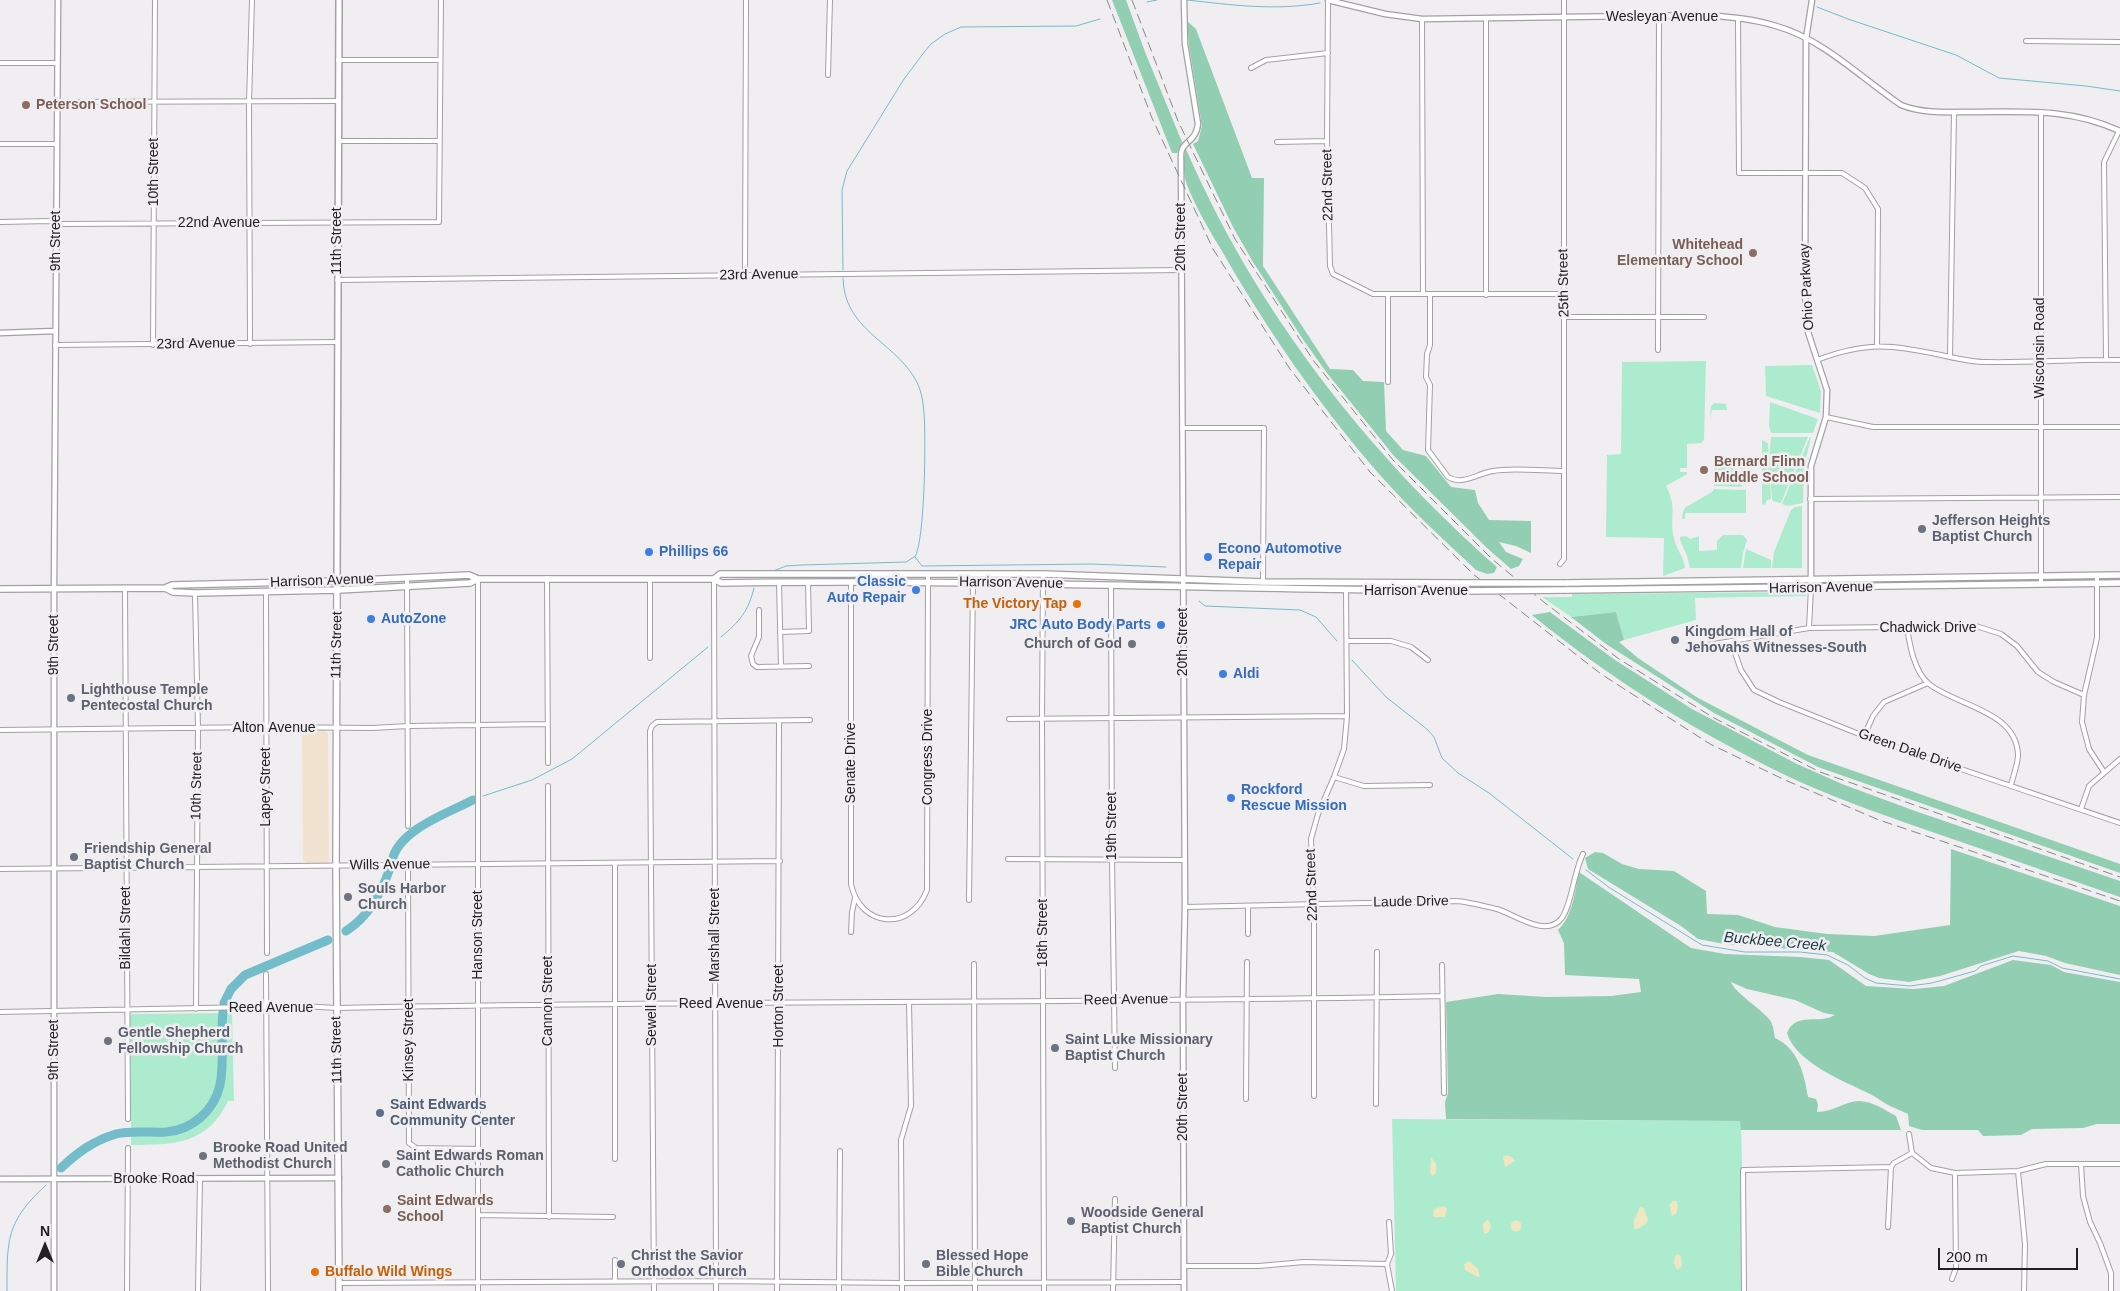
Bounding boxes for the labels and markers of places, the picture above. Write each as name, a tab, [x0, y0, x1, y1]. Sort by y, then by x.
place label: Peterson School	[36, 97, 146, 113]
marker: Peterson School	[20, 99, 32, 111]
place label: Whitehead Elementary School	[1617, 237, 1743, 270]
marker: Whitehead Elementary School	[1747, 247, 1759, 259]
place label: Bernard Flinn Middle School	[1714, 454, 1809, 487]
marker: Bernard Flinn Middle School	[1698, 464, 1710, 476]
place label: Jefferson Heights Baptist Church	[1932, 513, 2050, 546]
marker: Jefferson Heights Baptist Church	[1916, 523, 1928, 535]
place label: Econo Automotive Repair	[1218, 541, 1342, 574]
place label: Phillips 66	[659, 544, 728, 560]
marker: Phillips 66	[643, 546, 655, 558]
marker: Econo Automotive Repair	[1202, 551, 1214, 563]
place label: Classic Auto Repair	[827, 574, 906, 606]
marker: Classic Auto Repair	[910, 584, 922, 596]
place label: The Victory Tap	[963, 596, 1067, 612]
marker: The Victory Tap	[1071, 598, 1083, 610]
place label: AutoZone	[381, 611, 446, 627]
marker: AutoZone	[365, 613, 377, 625]
place label: JRC Auto Body Parts	[1009, 617, 1151, 633]
marker: JRC Auto Body Parts	[1155, 619, 1167, 631]
place label: Kingdom Hall of Jehovahs Witnesses-South	[1685, 624, 1867, 656]
marker: Kingdom Hall of Jehovahs Witnesses-South	[1669, 634, 1681, 646]
place label: Church of God	[1024, 636, 1122, 652]
marker: Church of God	[1126, 638, 1138, 650]
place label: Aldi	[1233, 666, 1259, 682]
marker: Aldi	[1217, 668, 1229, 680]
place label: Lighthouse Temple Pentecostal Church	[81, 682, 212, 714]
marker: Lighthouse Temple Pentecostal Church	[65, 692, 77, 704]
place label: Rockford Rescue Mission	[1241, 782, 1347, 814]
marker: Rockford Rescue Mission	[1225, 792, 1237, 804]
place label: Friendship General Baptist Church	[84, 841, 212, 874]
marker: Friendship General Baptist Church	[68, 851, 80, 863]
place label: Souls Harbor Church	[358, 881, 446, 914]
marker: Souls Harbor Church	[342, 891, 354, 903]
place label: Gentle Shepherd Fellowship Church	[118, 1025, 243, 1058]
place label: Saint Luke Missionary Baptist Church	[1065, 1032, 1213, 1064]
marker: Gentle Shepherd Fellowship Church	[102, 1035, 114, 1047]
marker: Saint Luke Missionary Baptist Church	[1049, 1042, 1061, 1054]
place label: Saint Edwards Community Center	[390, 1097, 515, 1130]
marker: Saint Edwards Community Center	[374, 1107, 386, 1119]
place label: Brooke Road United Methodist Church	[213, 1140, 348, 1172]
place label: Saint Edwards Roman Catholic Church	[396, 1148, 544, 1180]
marker: Brooke Road United Methodist Church	[197, 1150, 209, 1162]
marker: Saint Edwards Roman Catholic Church	[380, 1158, 392, 1170]
place label: Saint Edwards School	[397, 1193, 493, 1226]
marker: Saint Edwards School	[381, 1203, 393, 1215]
place label: Woodside General Baptist Church	[1081, 1205, 1204, 1238]
marker: Woodside General Baptist Church	[1065, 1215, 1077, 1227]
place label: Christ the Savior Orthodox Church	[631, 1248, 747, 1280]
place label: Blessed Hope Bible Church	[936, 1248, 1029, 1280]
marker: Christ the Savior Orthodox Church	[615, 1258, 627, 1270]
marker: Blessed Hope Bible Church	[920, 1258, 932, 1270]
place label: Buffalo Wild Wings	[325, 1264, 452, 1280]
marker: Buffalo Wild Wings	[309, 1266, 321, 1278]

